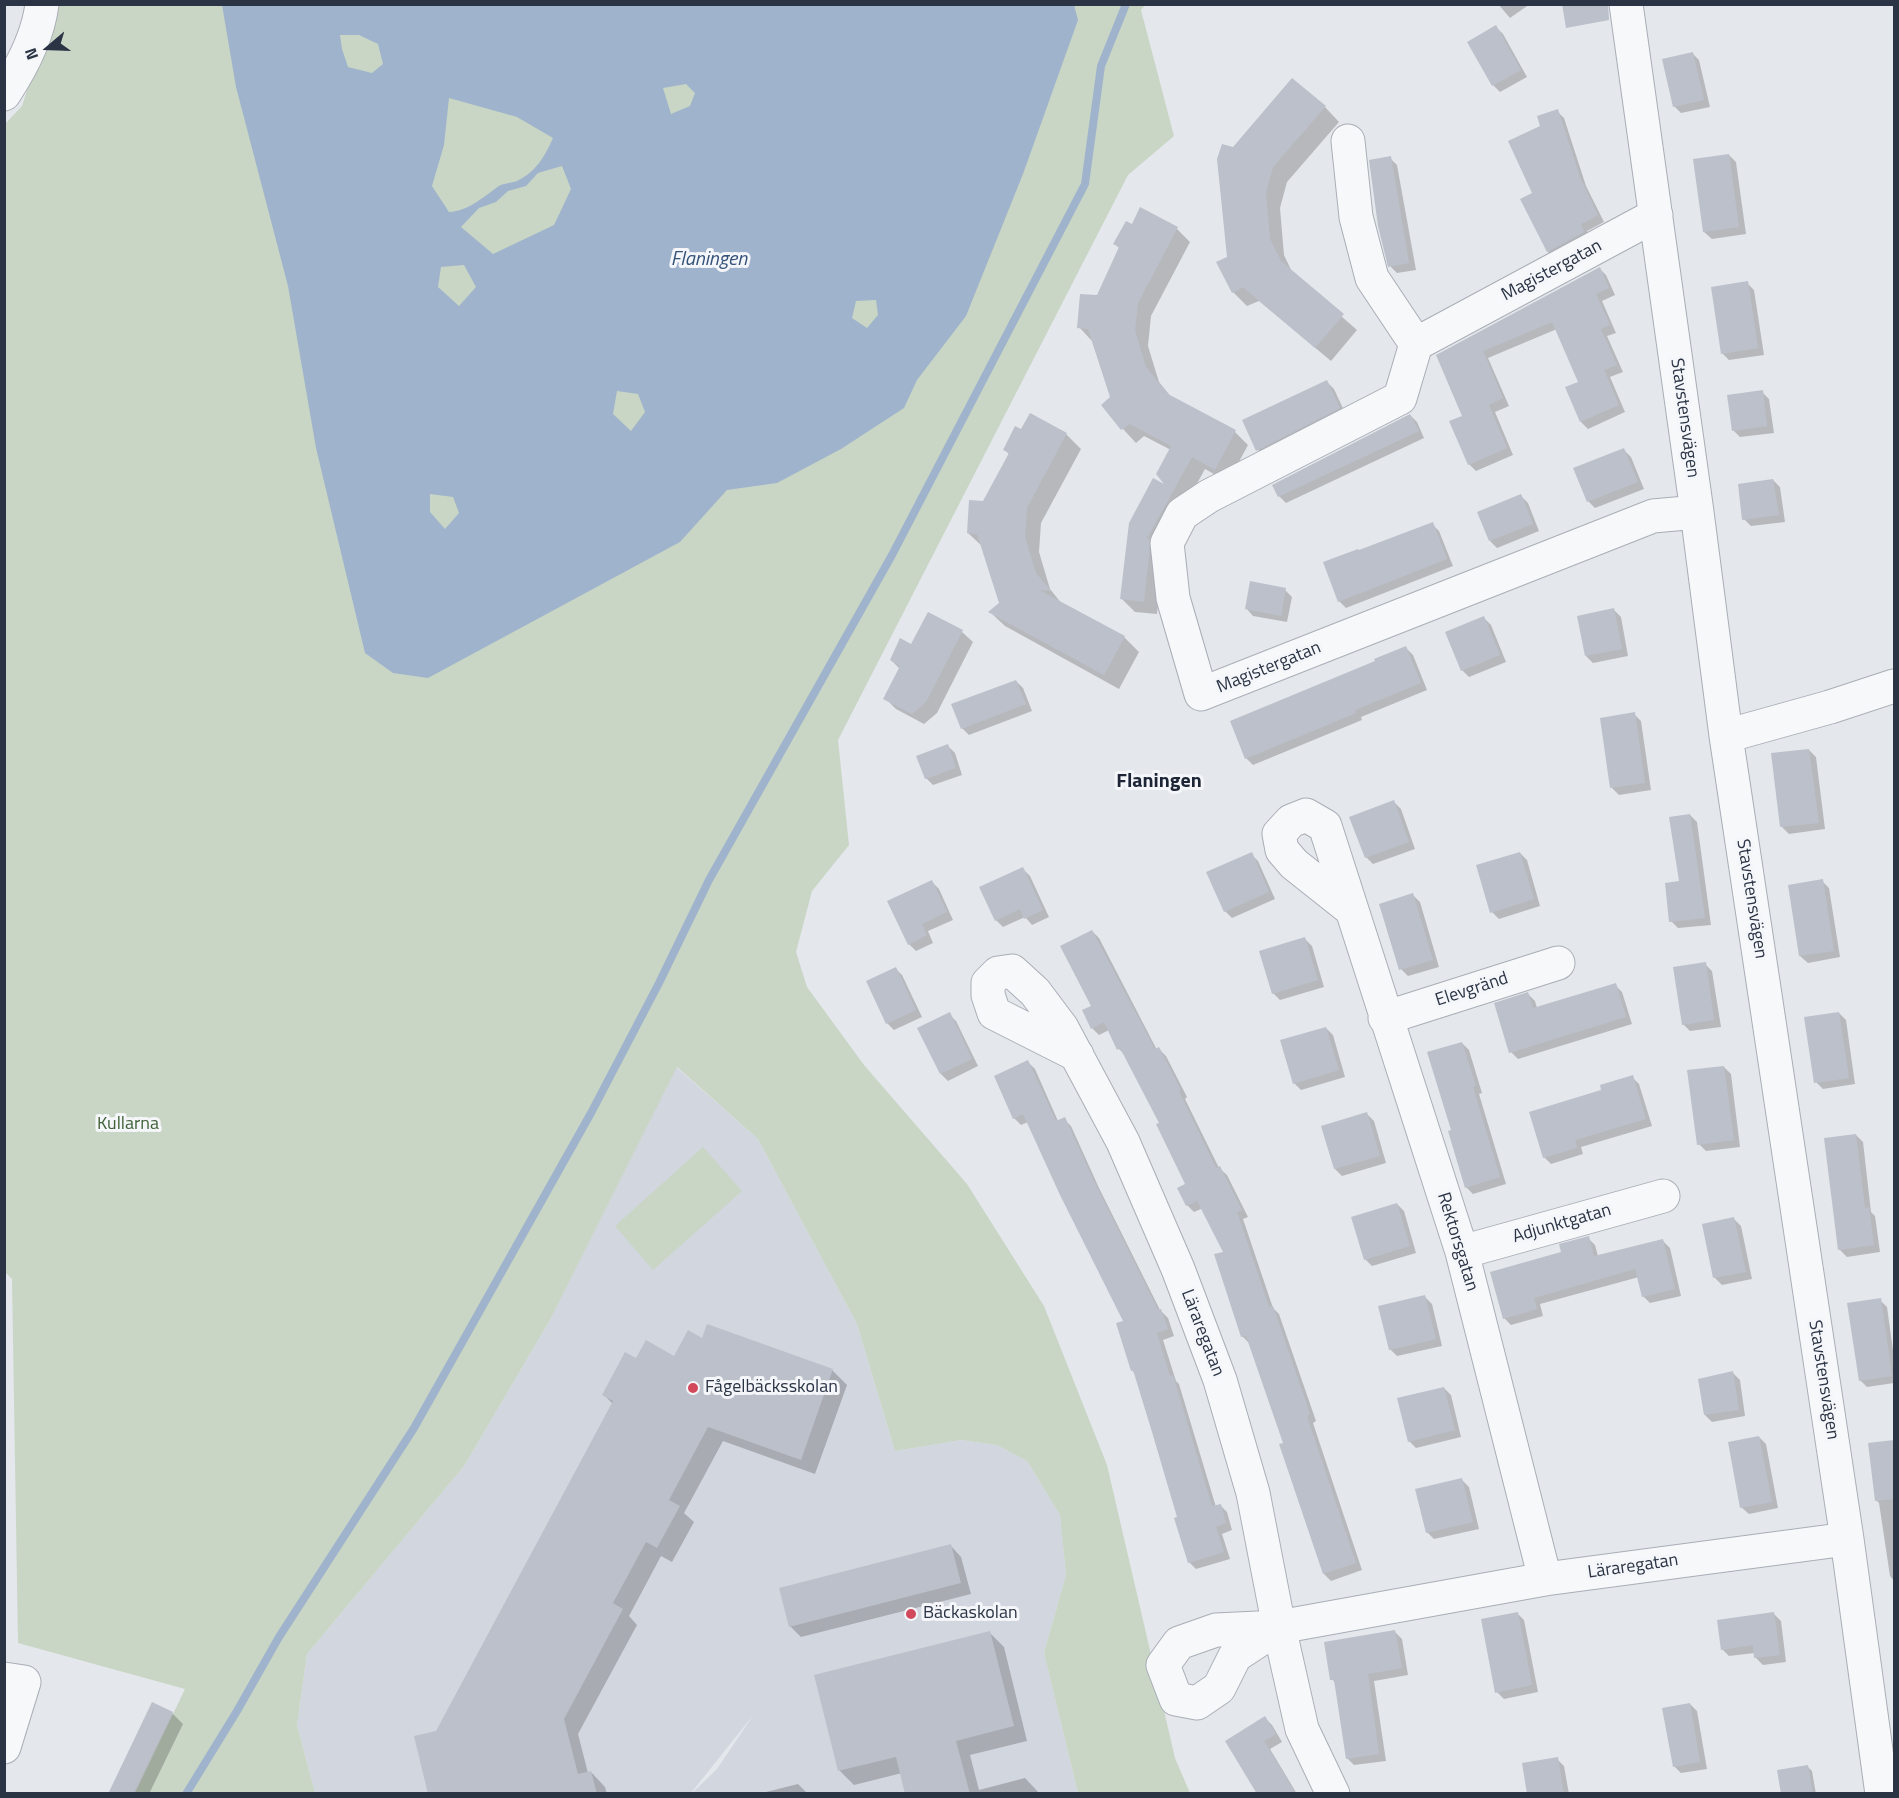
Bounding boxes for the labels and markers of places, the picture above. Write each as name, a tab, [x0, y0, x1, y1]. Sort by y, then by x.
place label: Fågelbäcksskolan	[705, 1377, 838, 1399]
marker: Fågelbäcksskolan	[686, 1381, 700, 1395]
place label: Bäckaskolan	[923, 1603, 1018, 1625]
marker: Bäckaskolan	[904, 1607, 918, 1621]

